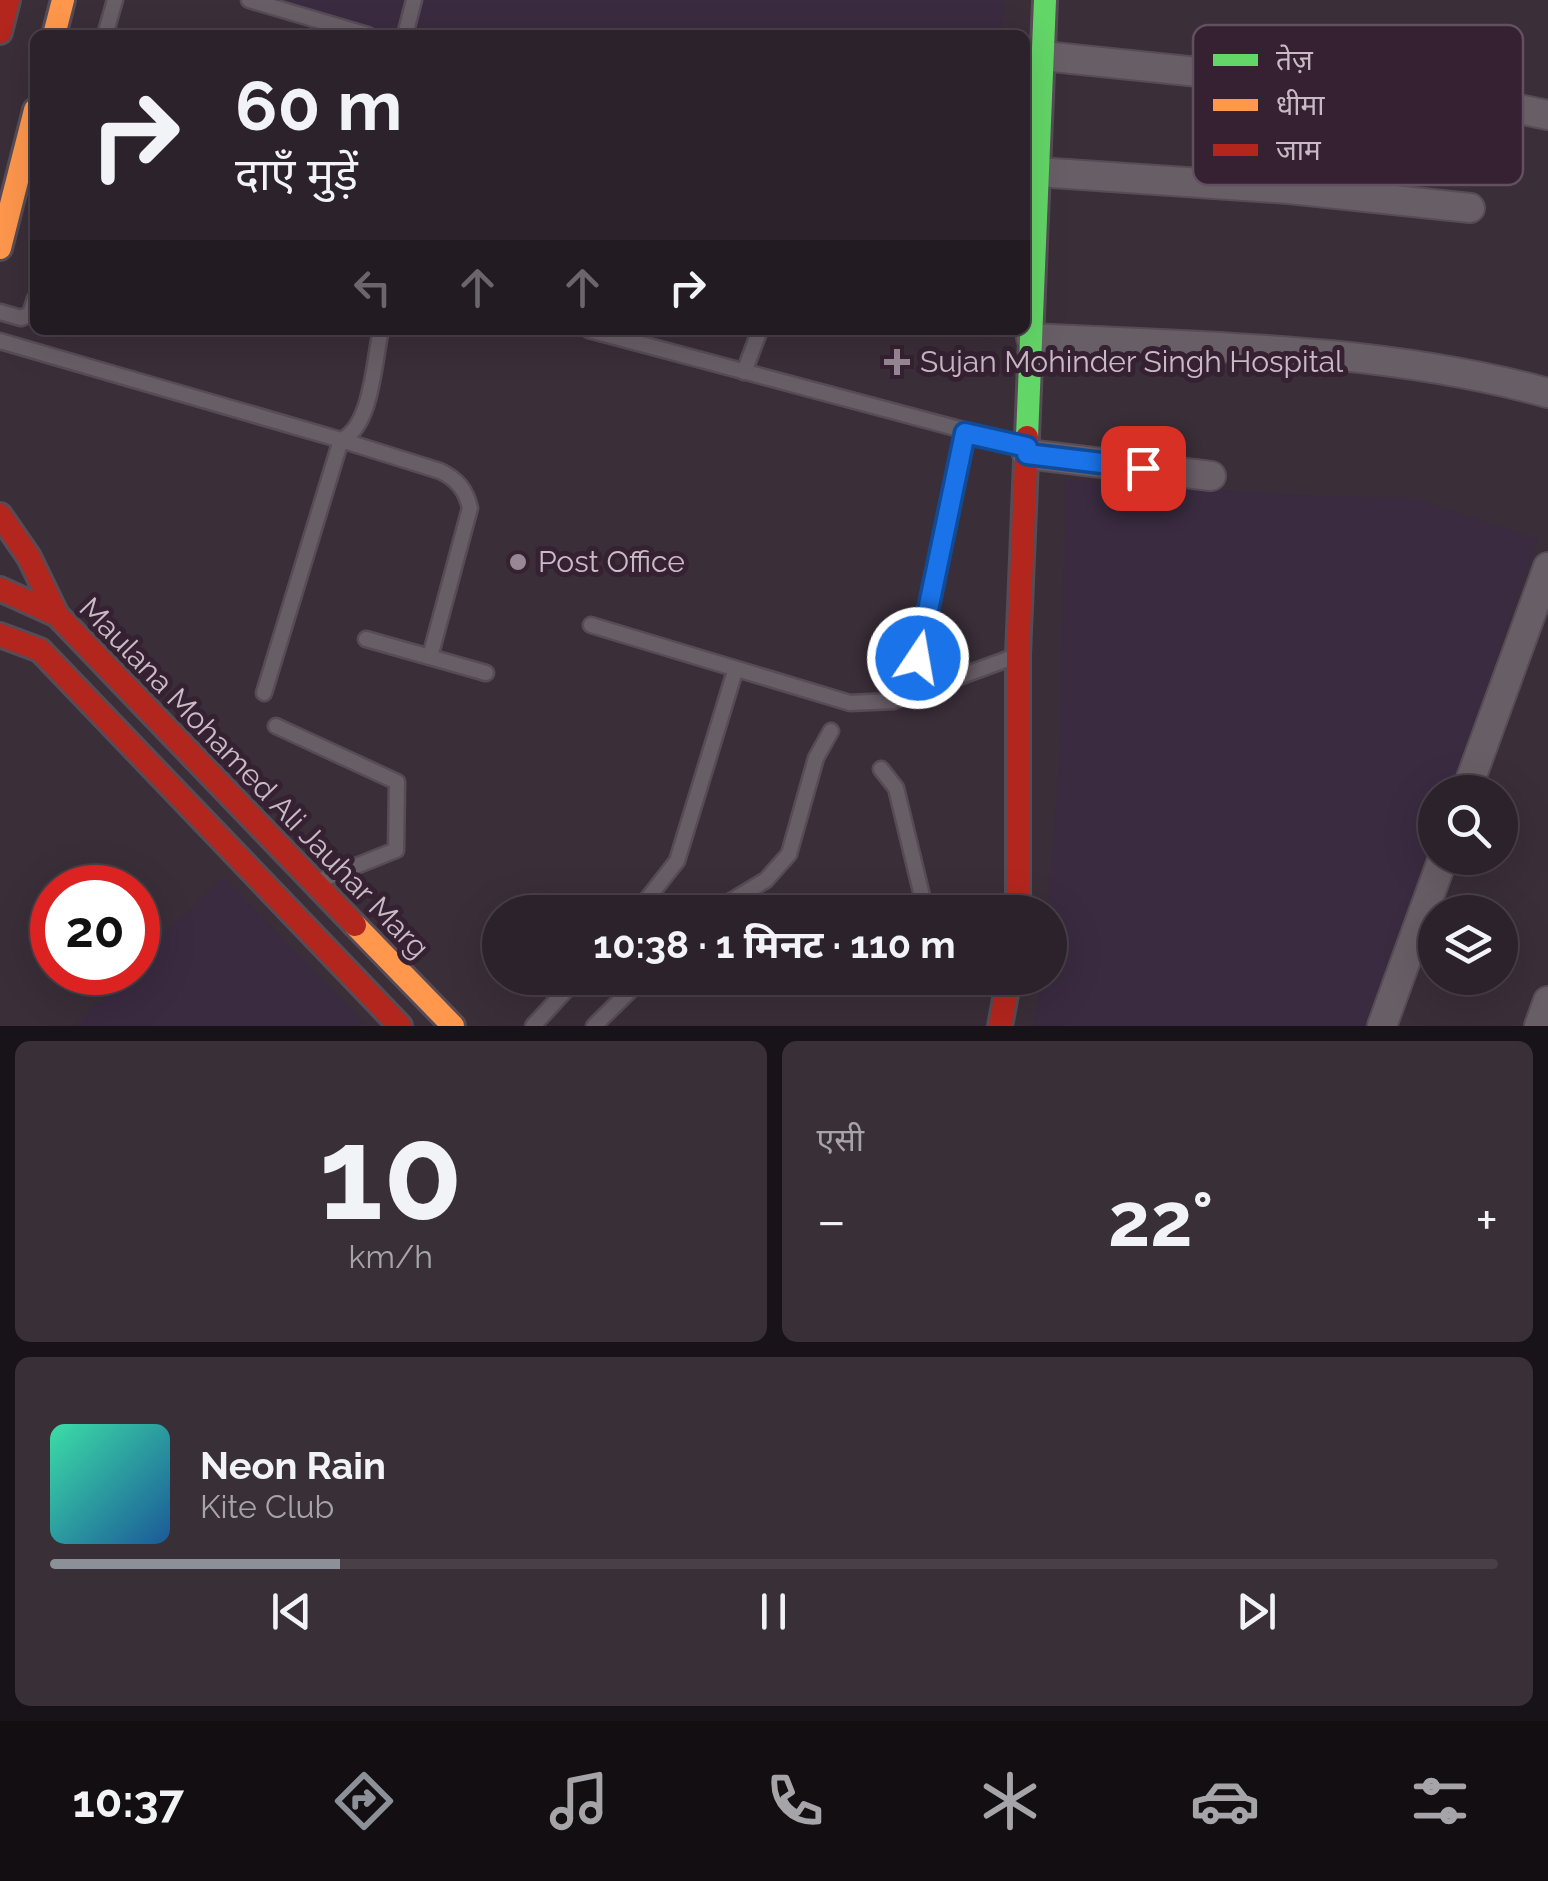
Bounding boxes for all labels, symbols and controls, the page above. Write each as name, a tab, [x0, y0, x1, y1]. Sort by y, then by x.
legend	[1193, 25, 1523, 185]
text: तेज़	[1276, 44, 1314, 77]
text: 60 m	[235, 64, 402, 146]
icon: right	[70, 70, 200, 200]
text: धीमा	[1276, 89, 1325, 122]
text: जाम	[1276, 134, 1322, 167]
text: दाएँ मुड़ें	[235, 148, 358, 201]
icon: left	[345, 260, 400, 315]
icon: ahead	[450, 260, 505, 315]
icon: ahead	[555, 260, 610, 315]
icon: right	[660, 260, 715, 315]
place label: Sujan Mohinder Singh Hospital	[920, 344, 1344, 379]
marker: Sujan Mohinder Singh Hospital	[884, 349, 910, 375]
pin	[1101, 426, 1186, 511]
icon: arrive	[1116, 441, 1171, 496]
place label: Post Office	[538, 544, 685, 579]
marker: Post Office	[507, 551, 529, 573]
street label: Maulana Mohamed Ali Jauhar Marg	[73, 590, 436, 965]
position arrow	[866, 606, 970, 710]
map controls	[1418, 775, 1518, 995]
button: search	[1418, 775, 1518, 875]
speed limit sign: 20	[30, 865, 160, 995]
button: layers	[1418, 895, 1518, 995]
text: 10:38 · 1 मिनट · 110 m	[593, 922, 956, 967]
text: 10	[319, 1097, 463, 1249]
text: एसी	[817, 1121, 864, 1158]
text: 22°	[1108, 1175, 1213, 1264]
text: −	[817, 1188, 846, 1253]
text: +	[1475, 1188, 1498, 1253]
text: km/h	[349, 1238, 433, 1275]
text: Neon Rain	[200, 1443, 386, 1488]
text: Kite Club	[200, 1488, 334, 1525]
icon: previous	[264, 1584, 319, 1639]
icon: pause	[746, 1584, 801, 1639]
icon: next	[1229, 1584, 1284, 1639]
icon: directions	[329, 1766, 399, 1836]
icon: music	[544, 1766, 614, 1836]
icon: phone	[760, 1766, 830, 1836]
icon: climate	[975, 1766, 1045, 1836]
icon: car	[1190, 1766, 1260, 1836]
icon: filters	[1405, 1766, 1475, 1836]
text: 10:37	[73, 1775, 184, 1828]

